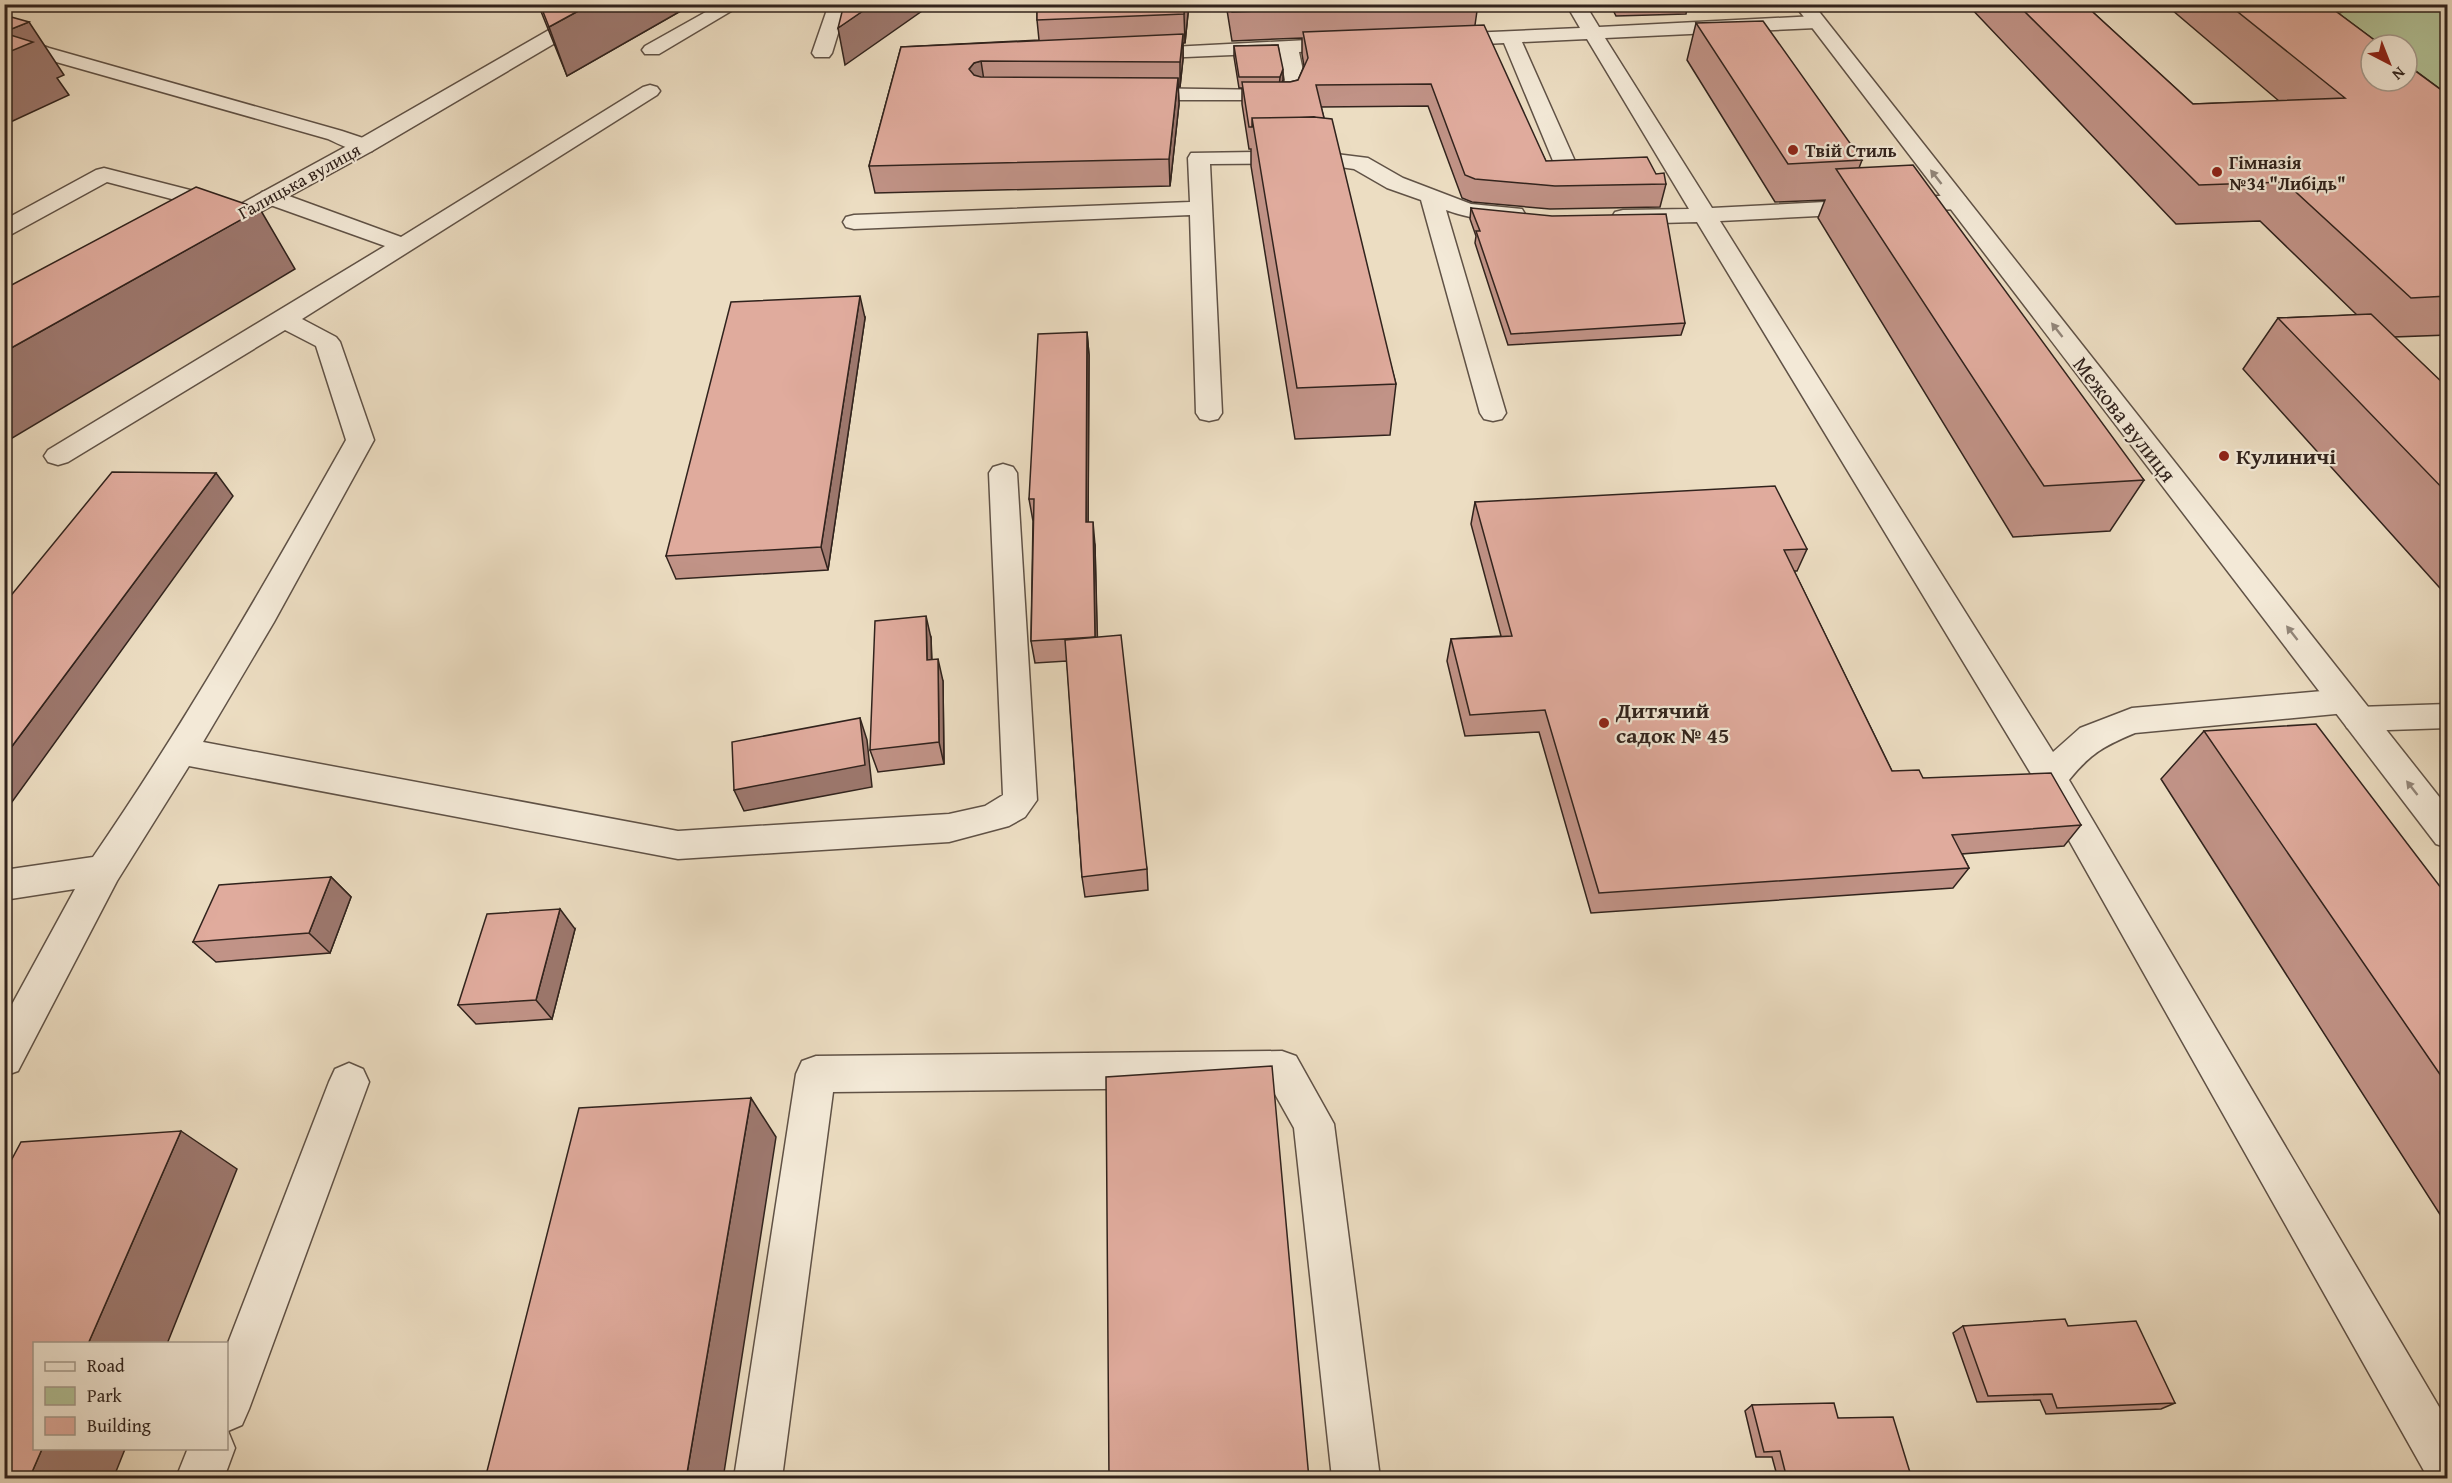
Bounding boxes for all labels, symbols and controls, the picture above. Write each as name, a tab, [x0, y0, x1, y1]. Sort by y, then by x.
north arrow	[2359, 33, 2419, 93]
text: N	[2387, 62, 2411, 87]
street label: Галицька вулиця	[233, 136, 365, 226]
place label: Твій Стиль	[1805, 137, 1897, 164]
marker: Твій Стиль	[1786, 143, 1800, 157]
place label: Гімназія №34 "Либідь"	[2229, 149, 2346, 197]
marker: Гімназія №34 "Либідь"	[2210, 165, 2224, 179]
one-way arrow	[1931, 169, 1943, 184]
one-way arrow	[2051, 323, 2063, 338]
street label: Межова вулиця	[2066, 349, 2184, 489]
place label: Кулиничі	[2236, 440, 2336, 472]
marker: Кулиничі	[2217, 449, 2231, 463]
one-way arrow	[2287, 626, 2299, 641]
place label: Дитячий садок № 45	[1615, 694, 1729, 751]
marker: Дитячий садок № 45	[1597, 716, 1611, 730]
one-way arrow	[2406, 780, 2418, 795]
legend	[33, 1342, 228, 1450]
text: Road	[87, 1352, 125, 1379]
text: Park	[87, 1382, 123, 1409]
text: Building	[87, 1412, 151, 1439]

